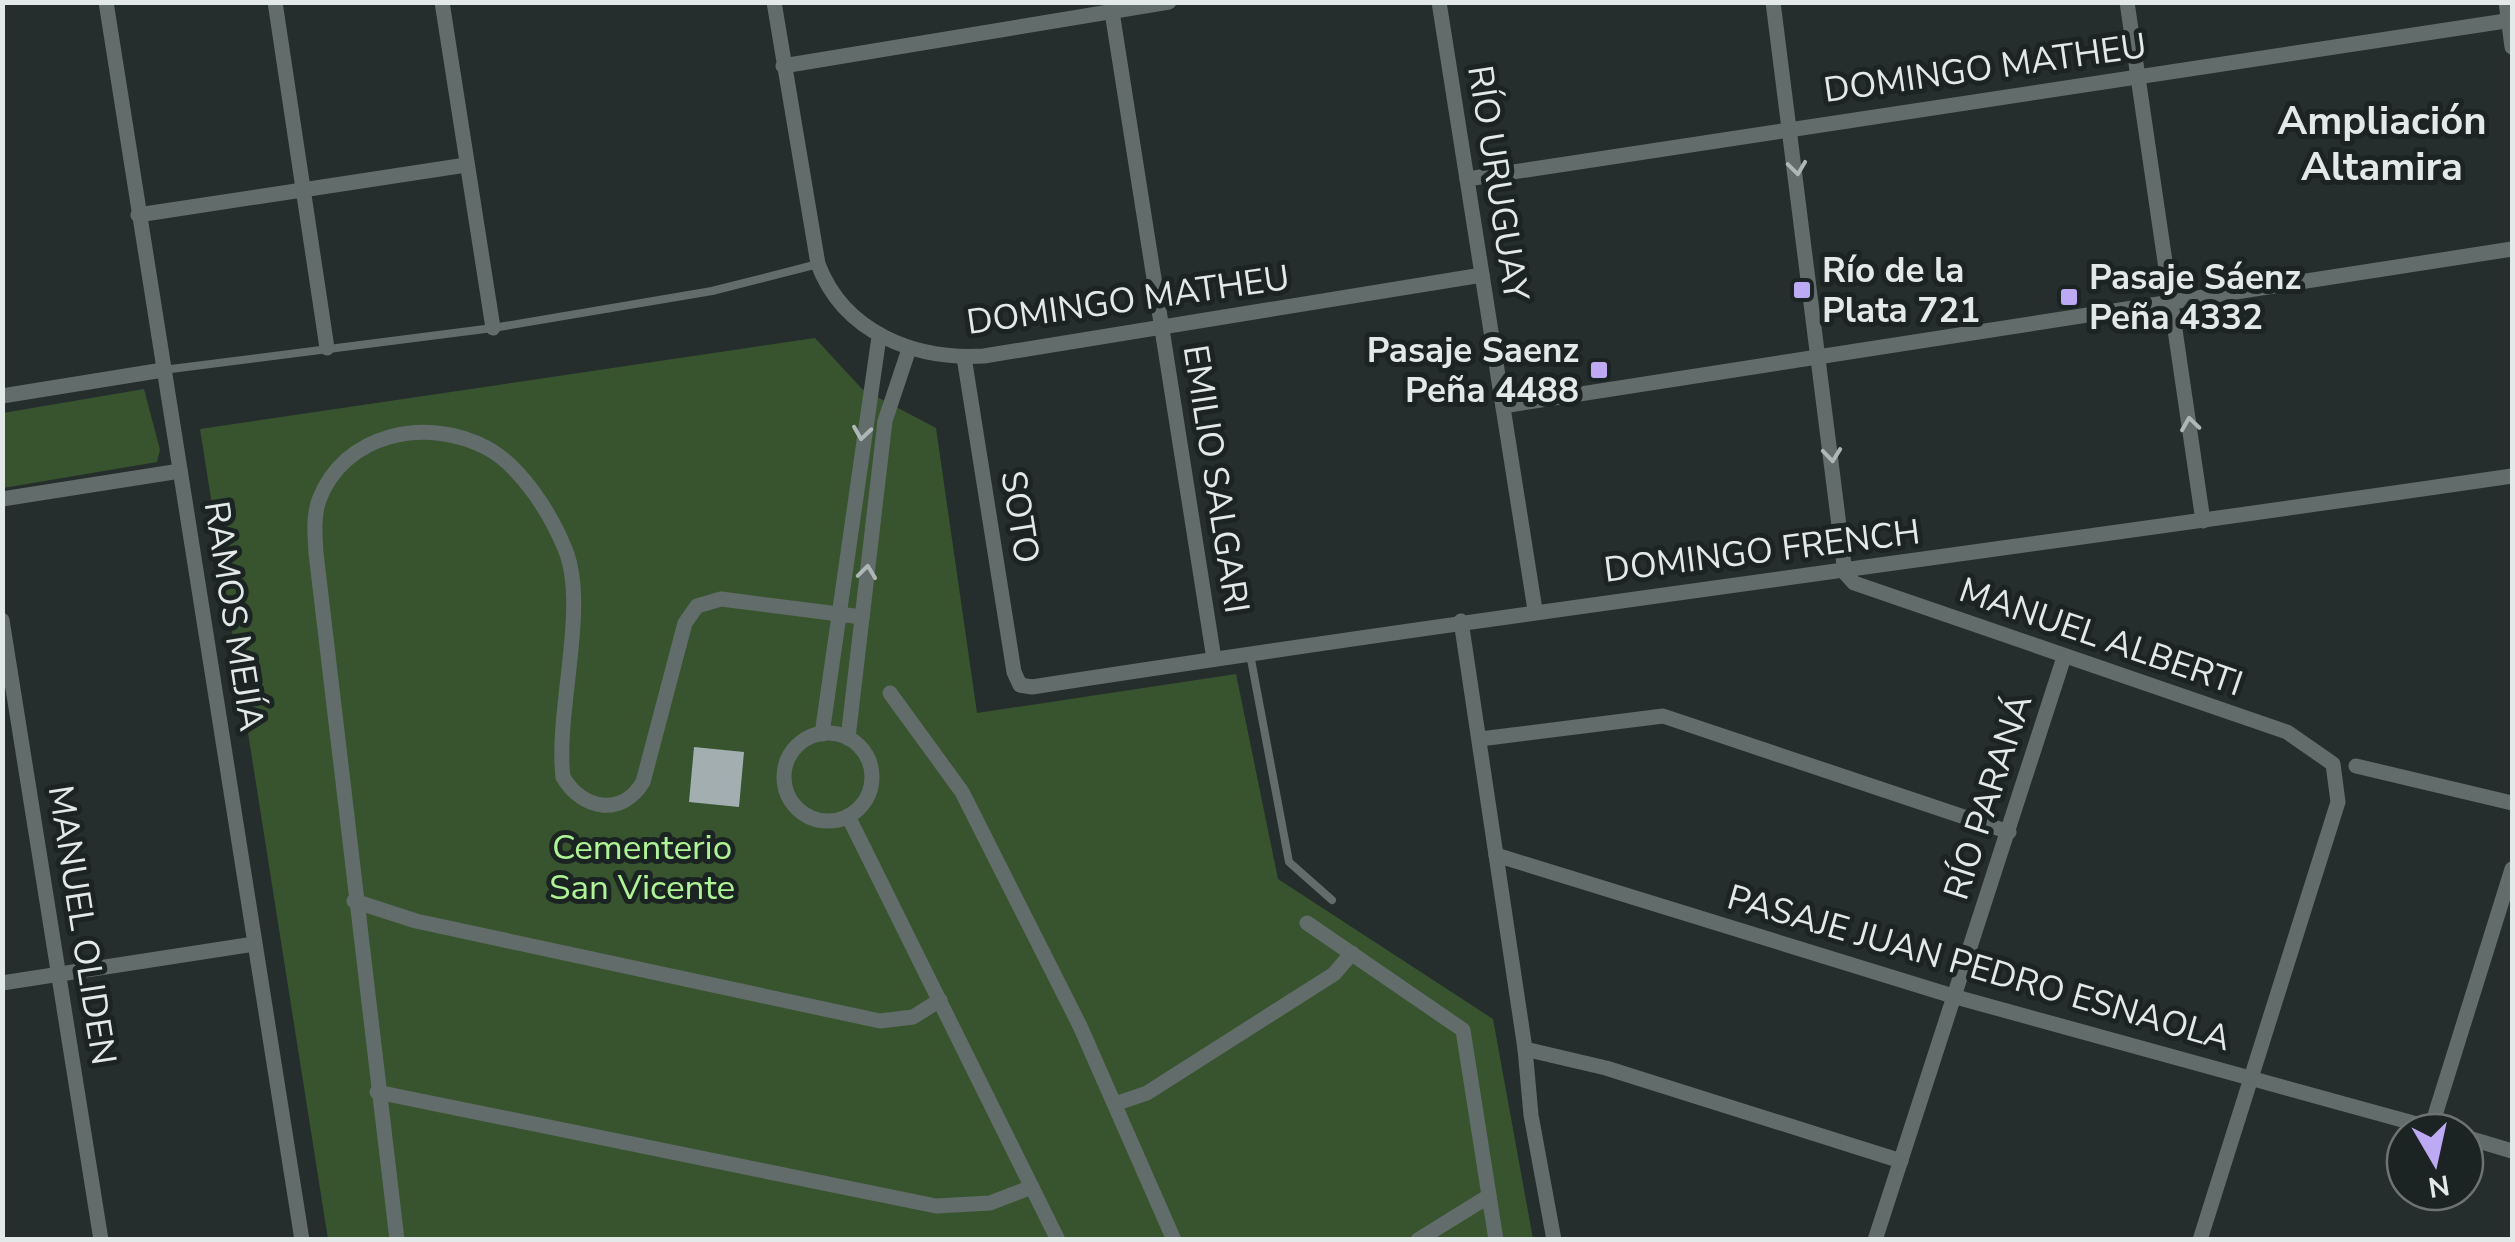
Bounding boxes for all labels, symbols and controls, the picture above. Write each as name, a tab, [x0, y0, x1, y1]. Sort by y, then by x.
street label: DOMINGO MATHEU	[1821, 22, 2149, 114]
street label: RÍO URUGUAY	[1456, 62, 1540, 305]
district label: Ampliación Altamira	[2277, 94, 2487, 194]
one-way arrow	[1786, 161, 1807, 177]
place label: Río de la Plata 721	[1822, 247, 1980, 334]
street label: DOMINGO MATHEU	[964, 254, 1292, 346]
place label: Pasaje Sáenz Peña 4332	[2089, 254, 2301, 341]
marker: Río de la Plata 721	[1791, 279, 1813, 301]
marker: Pasaje Sáenz Peña 4332	[2058, 286, 2080, 308]
place label: Pasaje Saenz Peña 4488	[1367, 327, 1579, 414]
street label: EMILIO SALGARI	[1172, 341, 1260, 617]
marker: Pasaje Saenz Peña 4488	[1588, 359, 1610, 381]
one-way arrow	[2180, 416, 2201, 433]
one-way arrow	[852, 425, 873, 441]
one-way arrow	[1821, 447, 1842, 463]
street label: SOTO	[989, 467, 1051, 567]
street label: RAMOS MEJÍA	[193, 498, 275, 734]
street label: DOMINGO FRENCH	[1601, 508, 1923, 594]
one-way arrow	[856, 564, 877, 580]
street label: MANUEL ALBERTI	[1953, 567, 2249, 707]
street label: RÍO PARANÁ	[1933, 688, 2043, 906]
street label: MANUEL OLIDEN	[37, 782, 127, 1068]
park label: Cementerio San Vicente	[549, 824, 735, 911]
street label: PASAJE JUAN PEDRO ESNAOLA	[1722, 874, 2236, 1062]
north arrow	[2385, 1112, 2485, 1212]
text: N	[2425, 1165, 2452, 1206]

